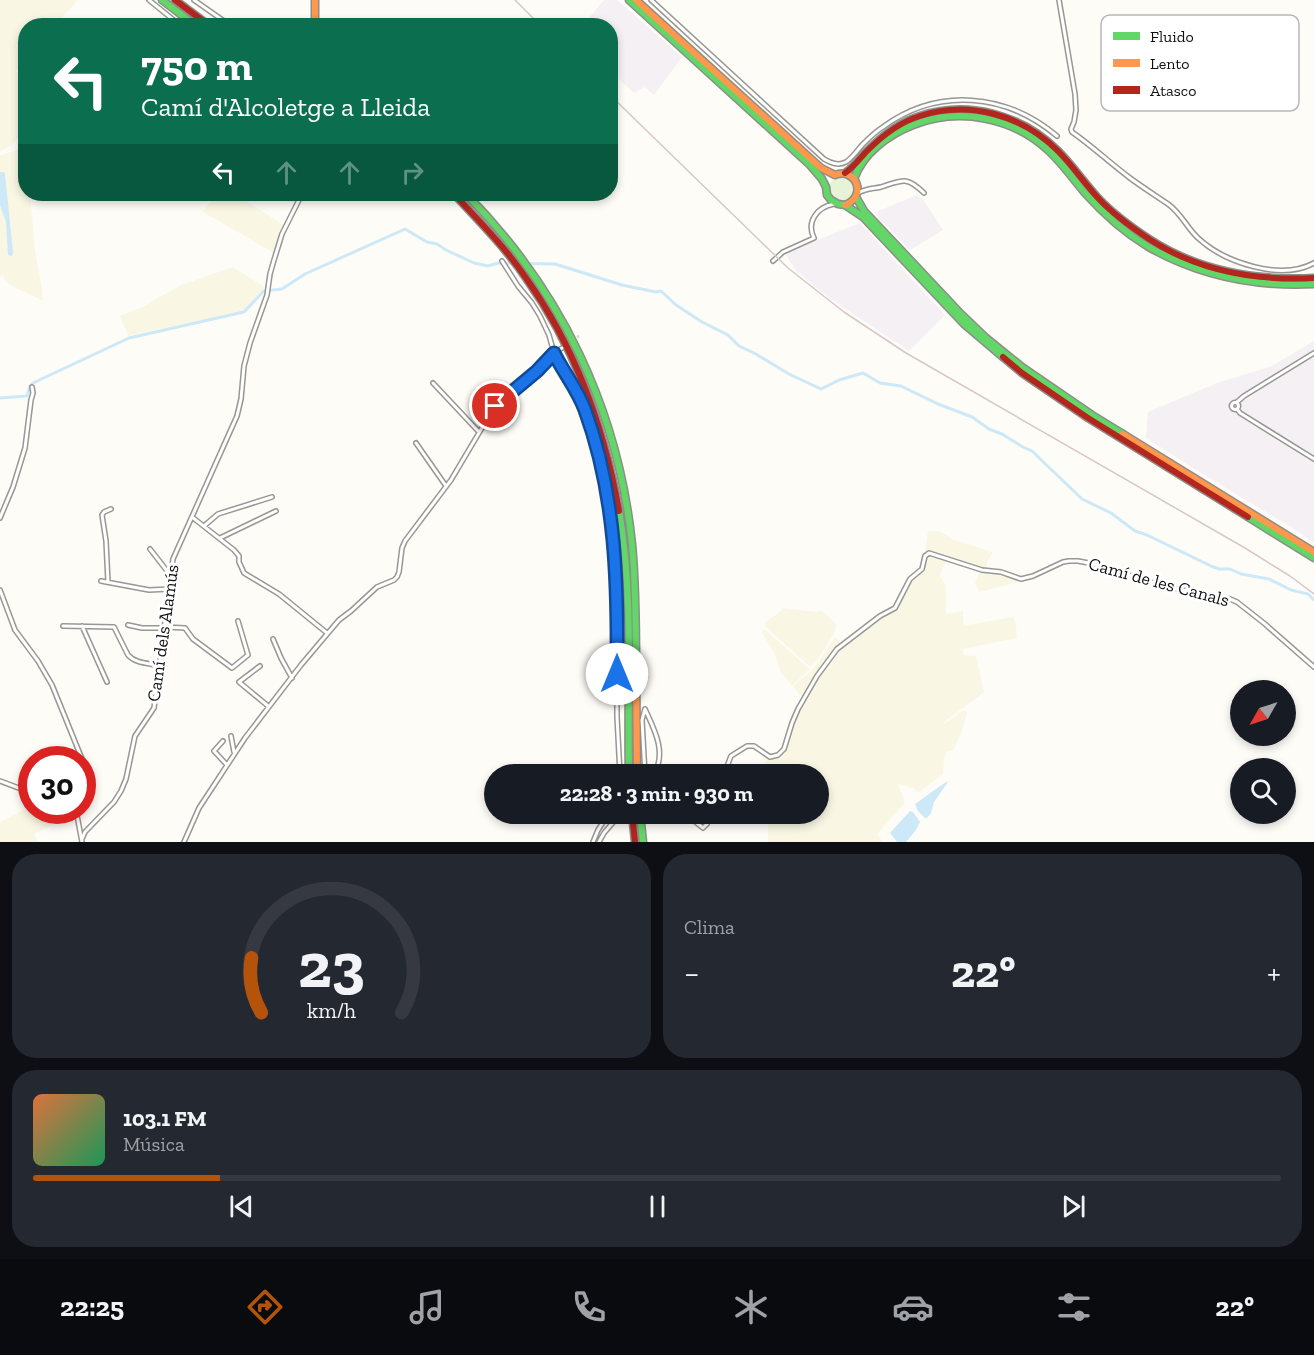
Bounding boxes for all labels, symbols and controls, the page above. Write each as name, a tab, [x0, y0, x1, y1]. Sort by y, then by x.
legend	[1101, 15, 1299, 111]
text: Fluido	[1150, 27, 1194, 46]
text: 750 m	[141, 40, 253, 91]
icon: left	[42, 42, 120, 120]
text: Lento	[1150, 54, 1190, 73]
text: Atasco	[1150, 81, 1196, 100]
text: Camí d'Alcoletge a Lleida	[141, 91, 430, 123]
icon: left	[207, 156, 240, 189]
icon: ahead	[270, 156, 303, 189]
icon: ahead	[333, 156, 366, 189]
icon: right	[396, 156, 429, 189]
pin	[469, 380, 520, 431]
icon: arrive	[478, 389, 511, 422]
street label: Camí de les Canals	[1086, 553, 1232, 611]
street label: Camí dels Alamús	[142, 563, 184, 703]
position arrow	[585, 642, 649, 706]
north arrow	[1230, 680, 1296, 746]
map controls	[1230, 680, 1296, 824]
speed limit sign: 30	[18, 746, 96, 824]
button: search	[1230, 758, 1296, 824]
text: 22:28 · 3 min · 930 m	[560, 780, 753, 807]
text: Clima	[684, 915, 735, 939]
text: 23	[298, 928, 365, 1003]
text: 22°	[951, 945, 1016, 999]
text: −	[684, 953, 699, 992]
text: +	[1267, 953, 1281, 992]
text: km/h	[307, 998, 356, 1023]
text: 103.1 FM	[123, 1105, 207, 1132]
text: Música	[123, 1132, 185, 1156]
icon: previous	[225, 1190, 258, 1223]
icon: pause	[641, 1190, 674, 1223]
icon: next	[1057, 1190, 1090, 1223]
icon: directions	[244, 1286, 286, 1328]
icon: music	[406, 1286, 448, 1328]
icon: phone	[568, 1286, 610, 1328]
icon: climate	[730, 1286, 772, 1328]
icon: car	[892, 1286, 934, 1328]
icon: filters	[1053, 1286, 1095, 1328]
text: 22:25	[60, 1291, 124, 1323]
text: 22°	[1215, 1291, 1254, 1323]

